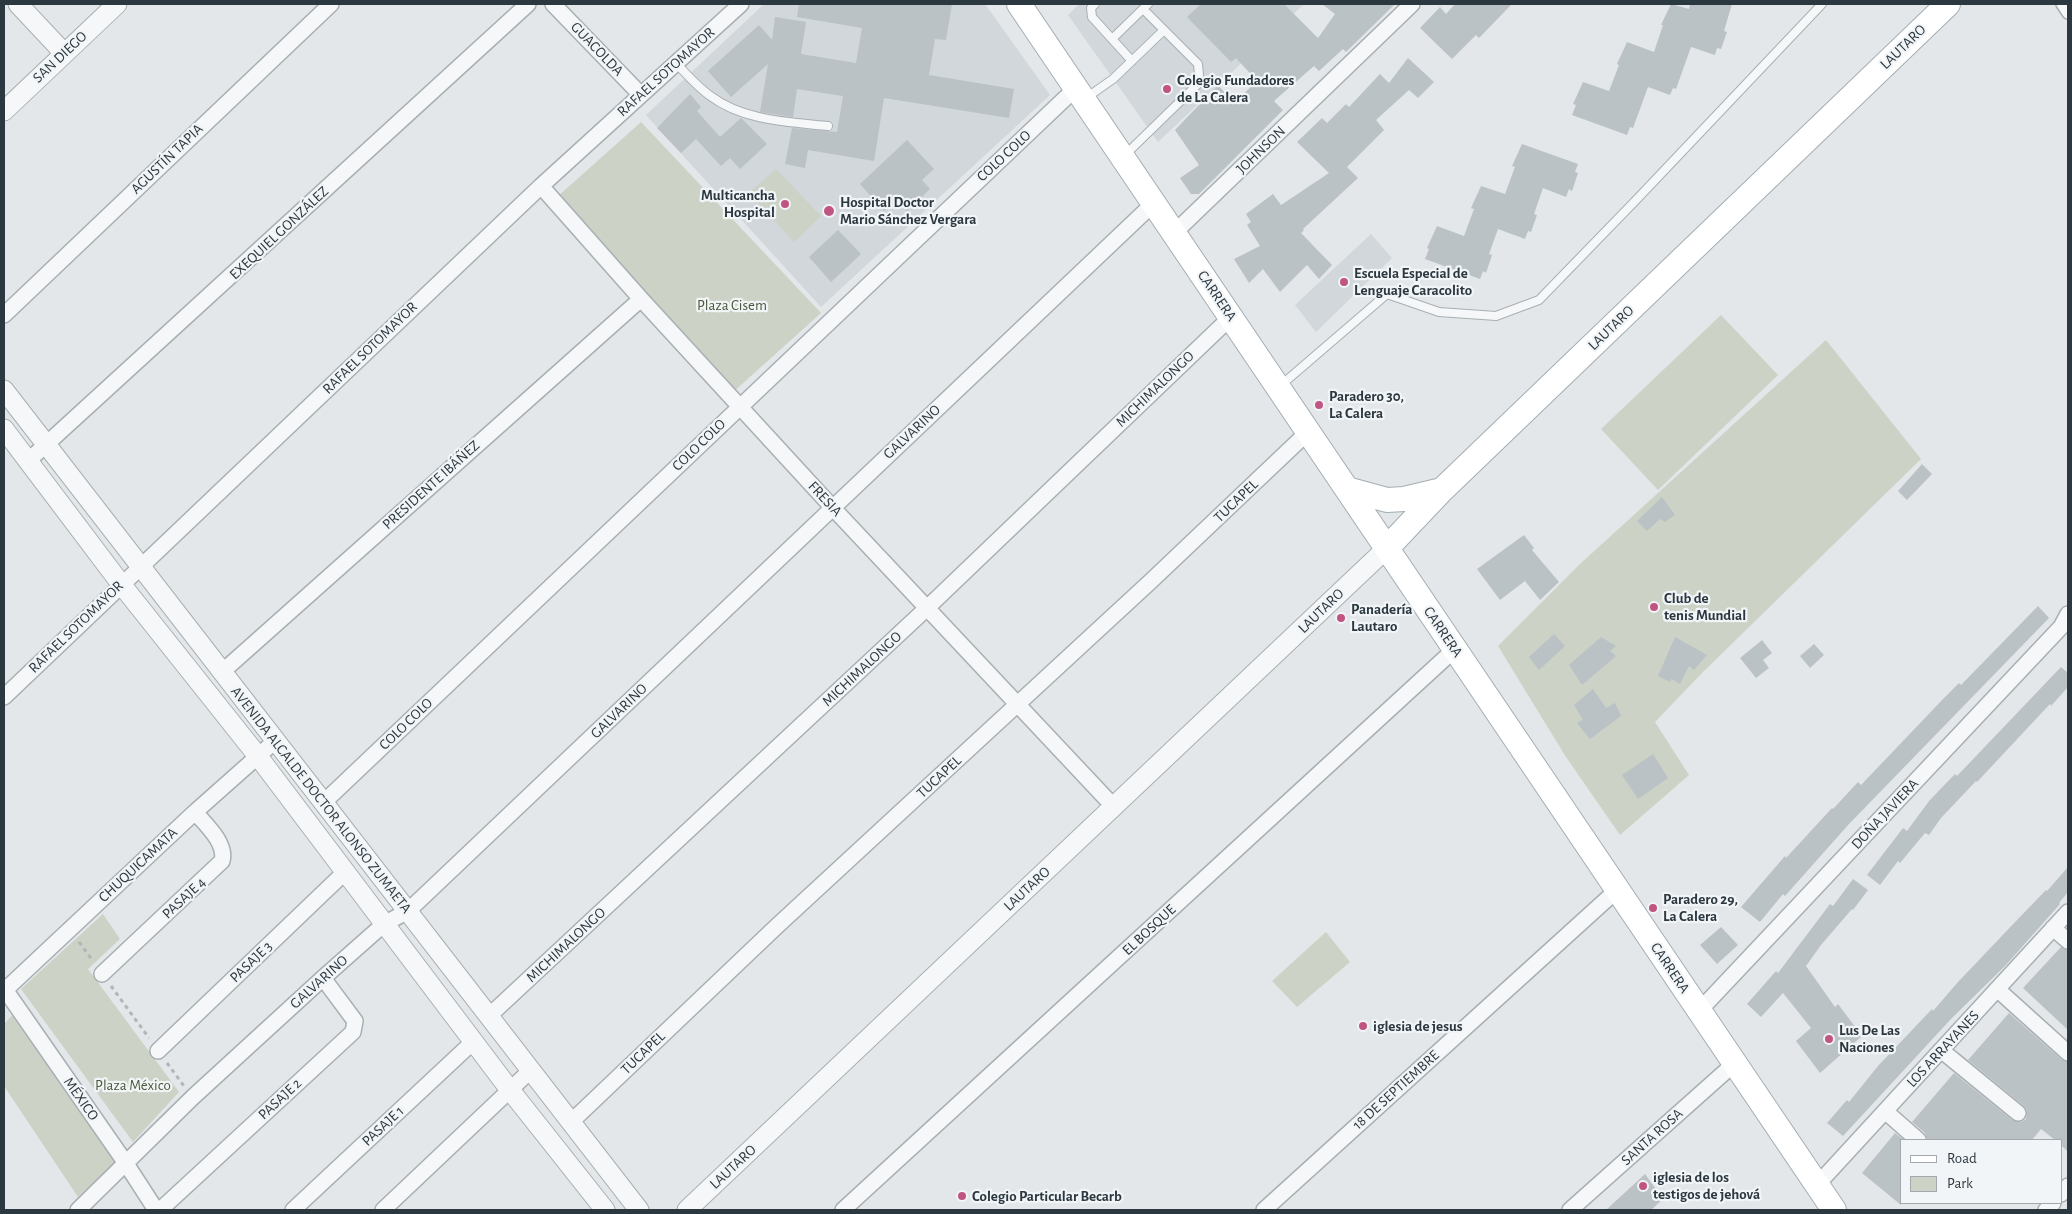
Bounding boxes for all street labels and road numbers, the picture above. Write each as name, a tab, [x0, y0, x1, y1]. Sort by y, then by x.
street label: GUACOLDA	[567, 18, 627, 80]
street label: LAUTARO	[1876, 21, 1930, 73]
street label: RAFAEL SOTOMAYOR	[614, 23, 718, 121]
street label: SAN DIEGO	[29, 27, 91, 87]
street label: AGUSTÍN TAPIA	[127, 120, 207, 198]
street label: JOHNSON	[1233, 122, 1289, 178]
street label: COLO COLO	[973, 126, 1035, 186]
street label: EXEQUIEL GONZÁLEZ	[226, 182, 332, 284]
street label: CARRERA	[1194, 267, 1240, 325]
street label: RAFAEL SOTOMAYOR	[319, 298, 421, 398]
street label: LAUTARO	[1584, 302, 1638, 354]
street label: MICHIMALONGO	[1112, 347, 1198, 431]
street label: GALVARINO	[880, 401, 944, 463]
street label: COLO COLO	[668, 415, 730, 475]
street label: PRESIDENTE IBÁÑEZ	[379, 437, 483, 533]
street label: TUCAPEL	[1210, 476, 1262, 526]
street label: FRESIA	[804, 478, 846, 520]
street label: RAFAEL SOTOMAYOR	[25, 577, 127, 677]
street label: LAUTARO	[1294, 585, 1348, 637]
street label: CARRERA	[1420, 603, 1466, 661]
street label: MICHIMALONGO	[819, 628, 905, 710]
street label: GALVARINO	[587, 680, 651, 742]
street label: AVENIDA ALCALDE DOCTOR ALONSO ZUMAETA	[227, 683, 415, 917]
street label: COLO COLO	[375, 694, 437, 754]
street label: TUCAPEL	[913, 752, 965, 802]
street label: DOÑA JAVIERA	[1848, 775, 1922, 853]
street label: CHUQUICAMATA	[95, 824, 181, 906]
street label: LAUTARO	[1000, 863, 1054, 915]
street label: PASAJE 4	[158, 873, 210, 923]
street label: EL BOSQUE	[1118, 901, 1180, 959]
street label: MICHIMALONGO	[523, 904, 609, 986]
street label: PASAJE 3	[226, 937, 276, 987]
street label: CARRERA	[1647, 939, 1693, 997]
street label: GALVARINO	[286, 951, 352, 1013]
street label: LOS ARRAYANES	[1903, 1007, 1983, 1091]
street label: TUCAPEL	[617, 1028, 669, 1078]
street label: 18 DE SEPTIEMBRE	[1349, 1046, 1443, 1134]
street label: MÉXICO	[60, 1074, 102, 1124]
street label: PASAJE 2	[255, 1074, 305, 1124]
street label: PASAJE 1	[358, 1102, 408, 1150]
street label: SANTA ROSA	[1617, 1105, 1687, 1169]
street label: LAUTARO	[706, 1141, 760, 1193]

